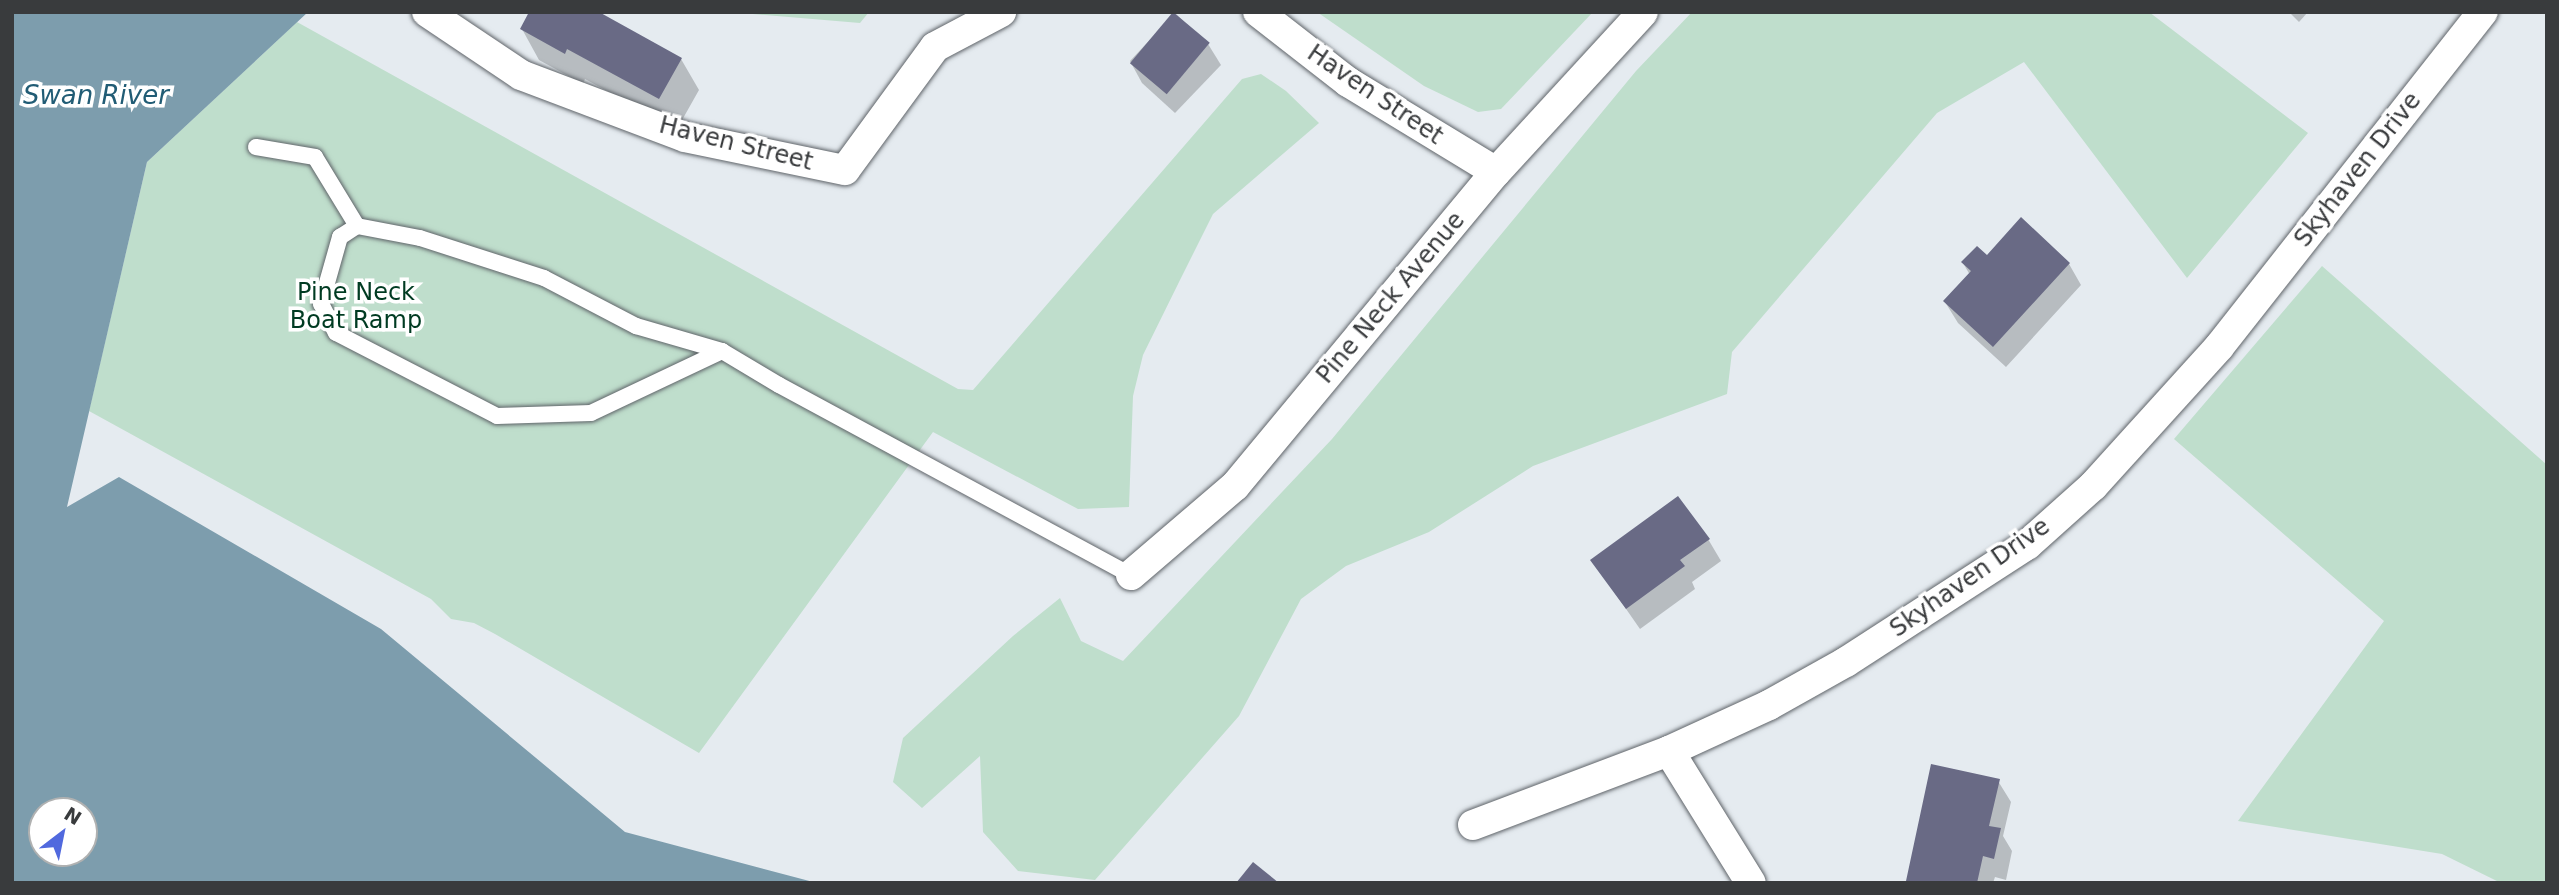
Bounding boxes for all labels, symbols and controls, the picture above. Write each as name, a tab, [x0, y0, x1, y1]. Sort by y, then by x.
street label: Haven Street	[1302, 39, 1448, 151]
water label: Swan River	[23, 80, 169, 112]
street label: Skyhaven Drive	[2289, 87, 2427, 253]
street label: Haven Street	[656, 111, 816, 177]
street label: Pine Neck Avenue	[1311, 206, 1471, 390]
park label: Pine Neck Boat Ramp	[290, 279, 422, 335]
street label: Skyhaven Drive	[1885, 512, 2055, 644]
north arrow	[28, 797, 98, 867]
text: N	[60, 802, 86, 829]

